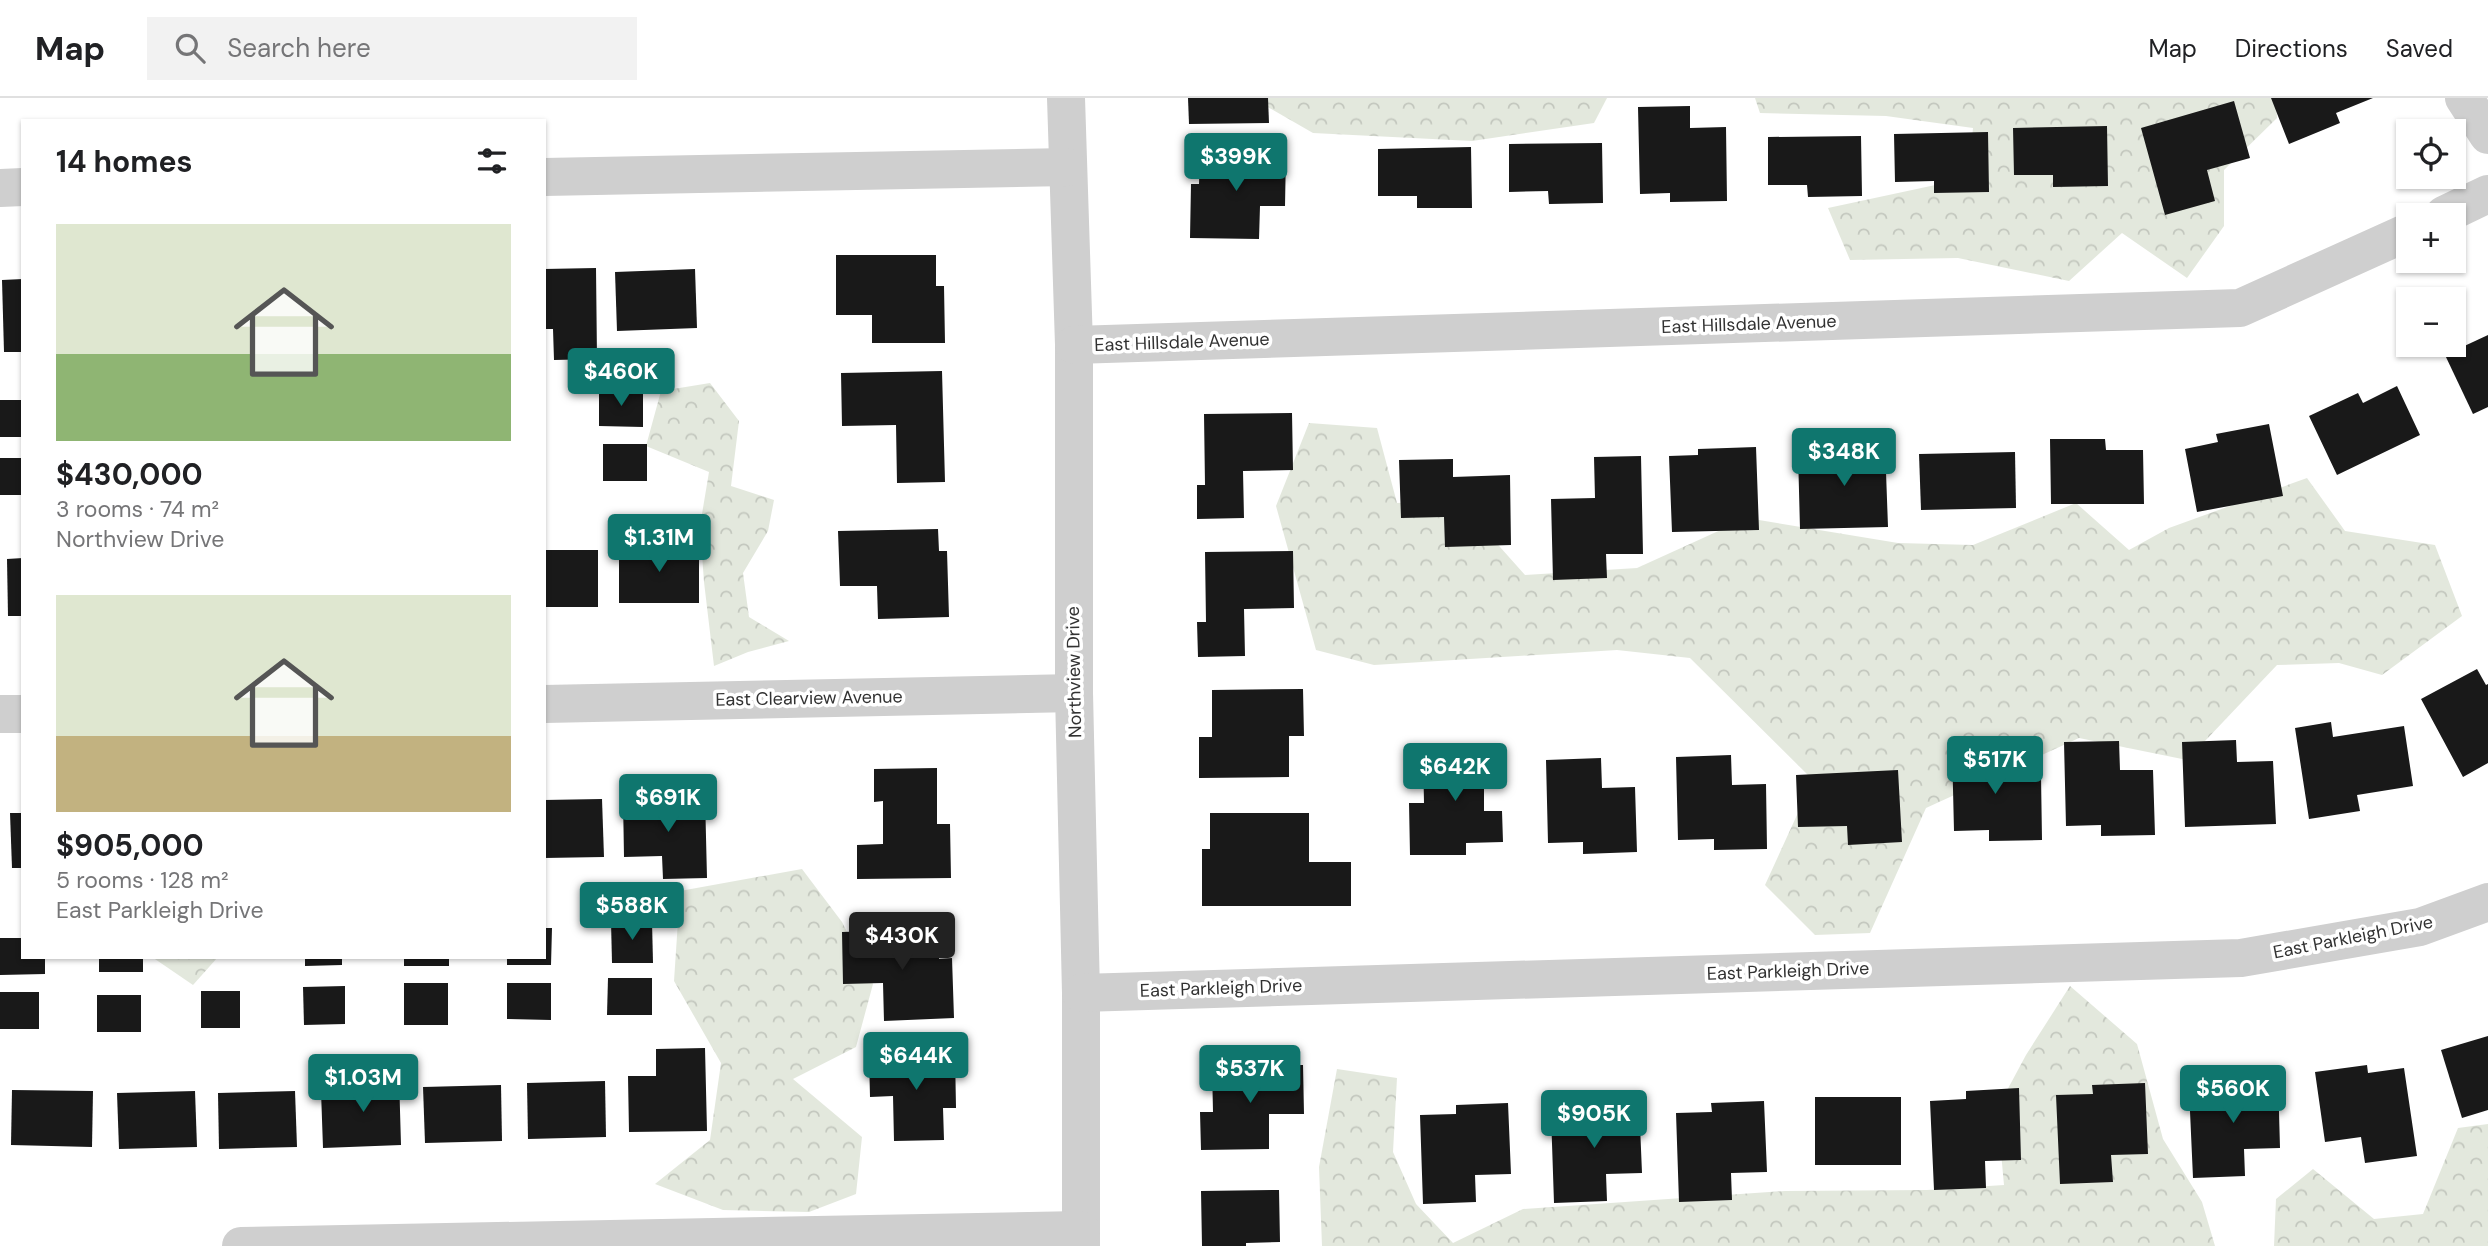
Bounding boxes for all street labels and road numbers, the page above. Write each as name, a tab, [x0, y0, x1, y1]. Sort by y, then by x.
street label: East Hillsdale Avenue	[1661, 309, 1837, 339]
street label: East Hillsdale Avenue	[1094, 327, 1270, 357]
street label: Northview Drive	[1061, 606, 1087, 738]
street label: East Clearview Avenue	[715, 684, 903, 712]
street label: East Parkleigh Drive	[2271, 910, 2435, 964]
street label: East Parkleigh Drive	[1706, 956, 1870, 986]
street label: East Parkleigh Drive	[1139, 973, 1303, 1003]

